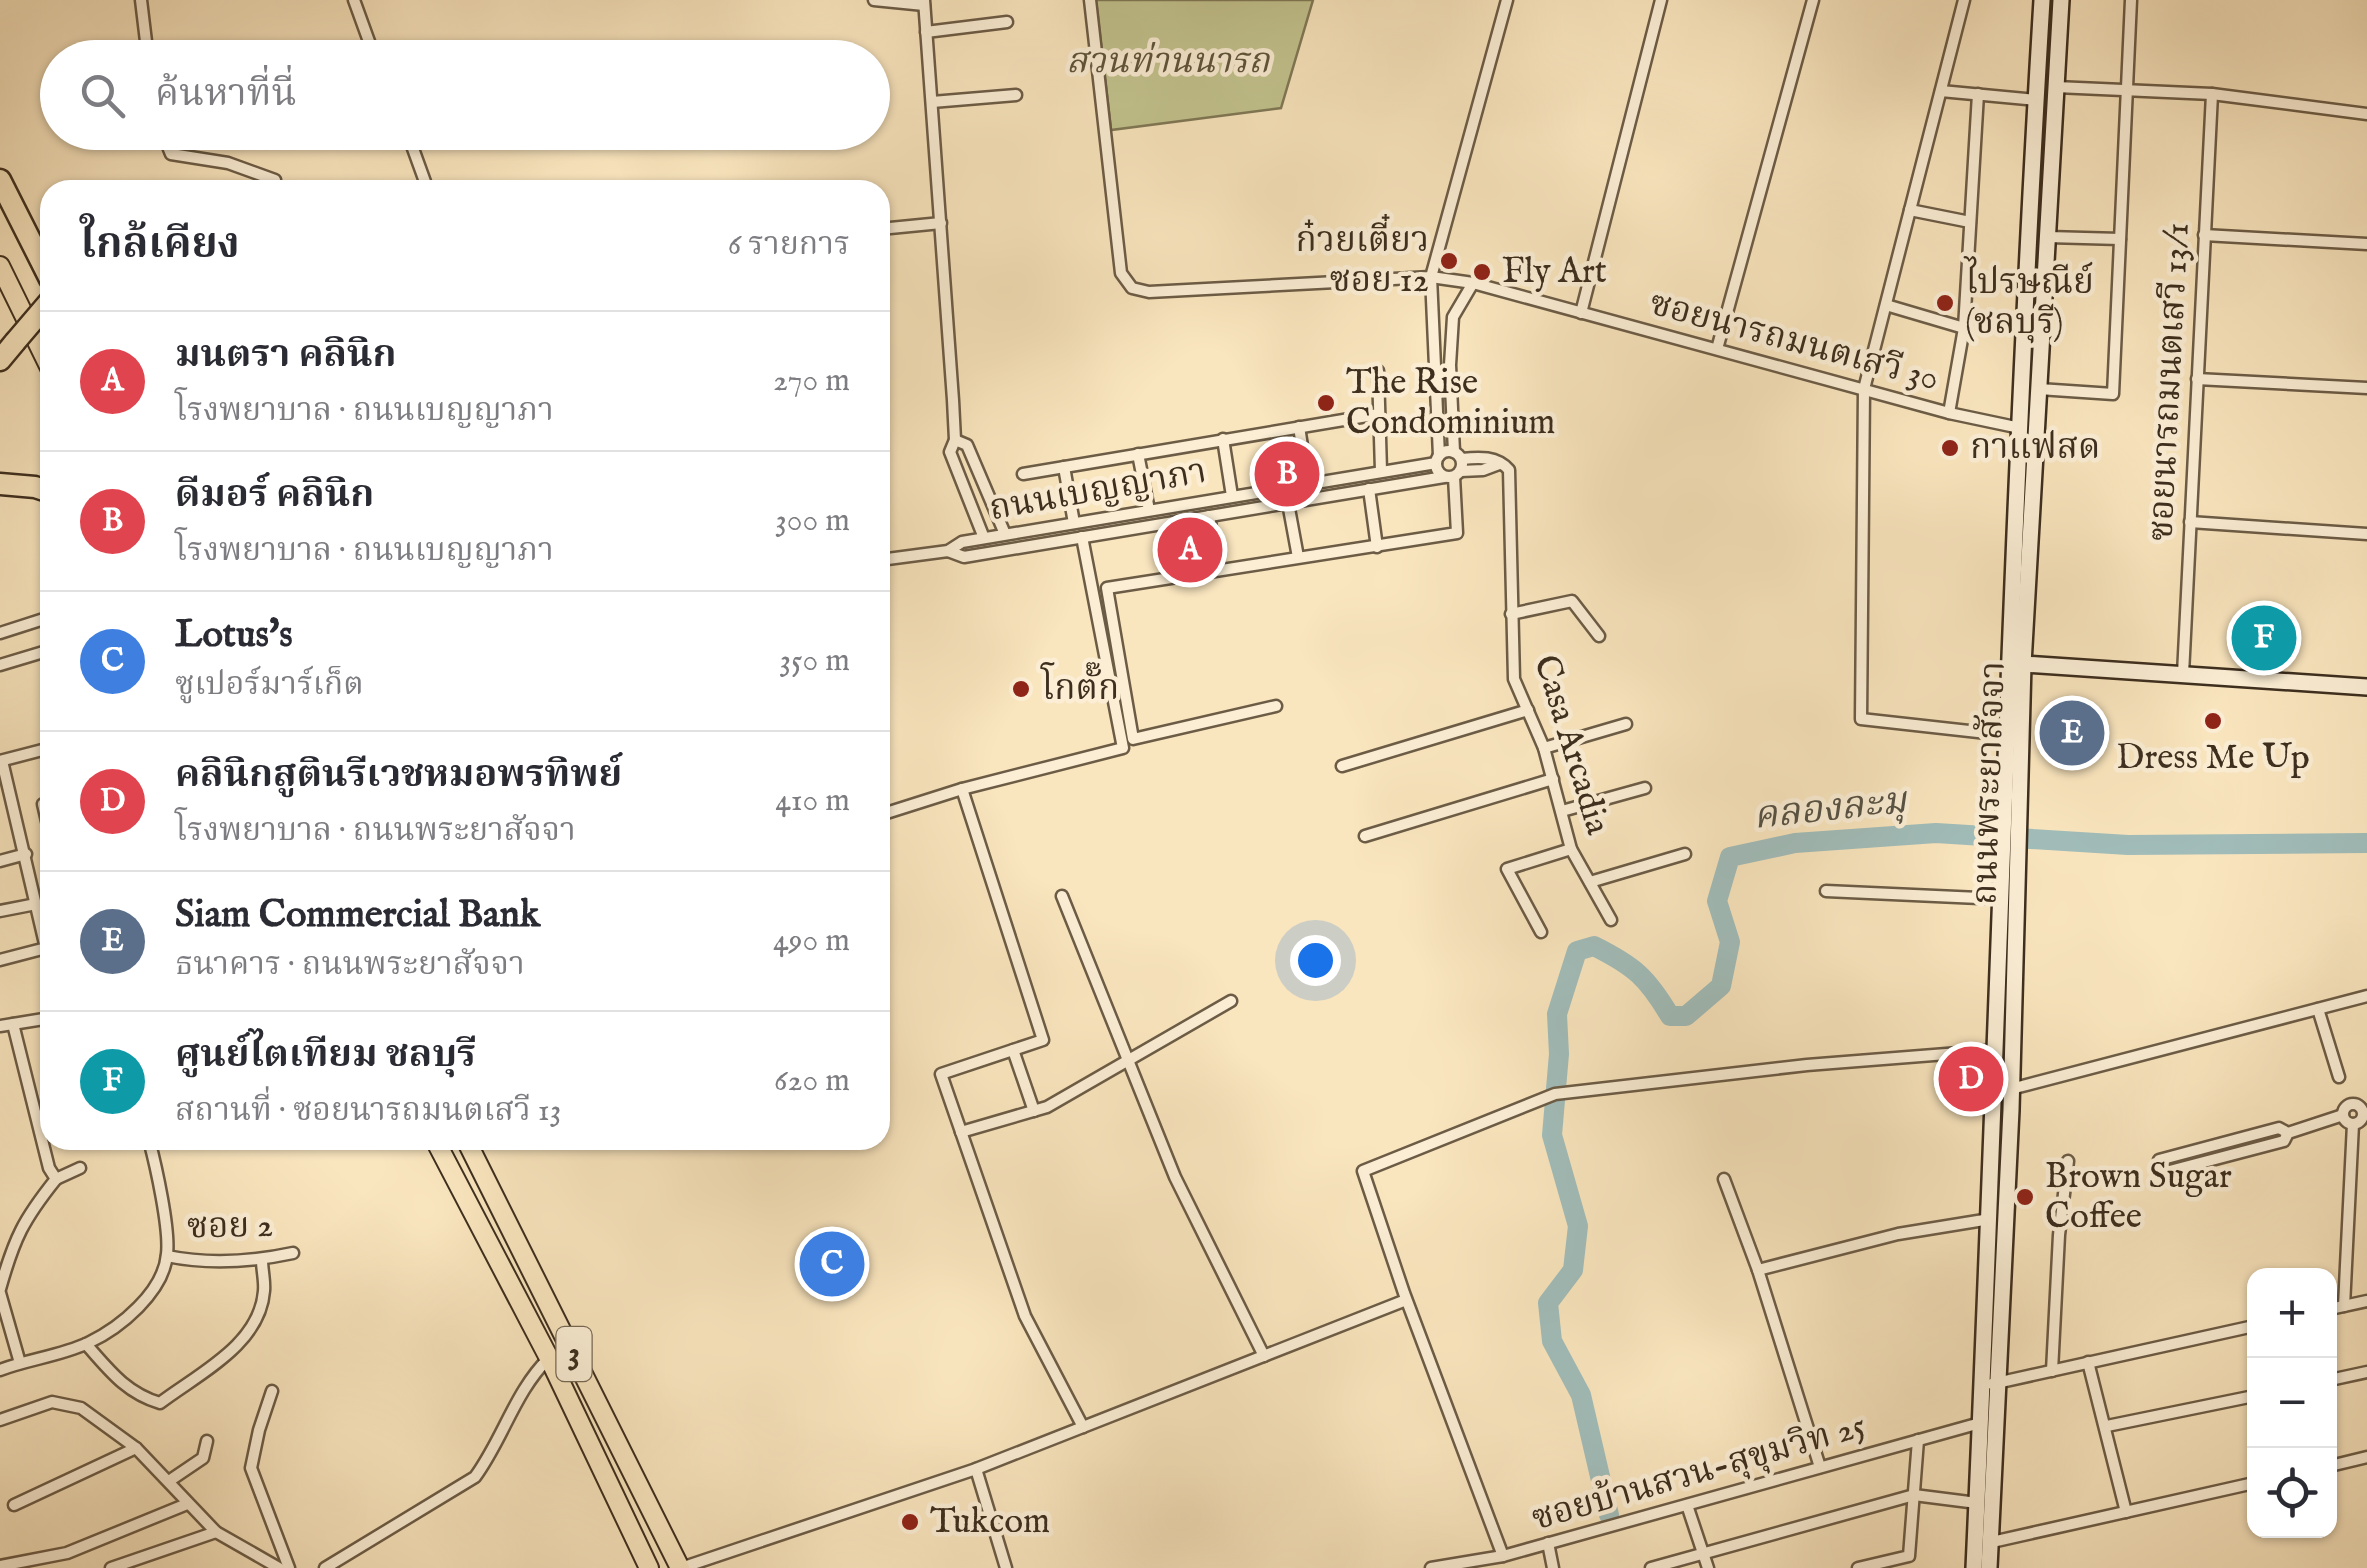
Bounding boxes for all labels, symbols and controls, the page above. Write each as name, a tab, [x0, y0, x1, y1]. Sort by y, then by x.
search box	[40, 40, 890, 150]
park label: สวนท่านนารถ	[1066, 40, 1271, 85]
icon: search	[75, 68, 130, 123]
text: ค้นหาที่นี่	[155, 71, 296, 119]
place label: ก๋วยเตี๋ยว ซอย 12	[1295, 214, 1429, 304]
text: ใกล้เคียง	[80, 219, 240, 272]
street label: ซอยนารถมนตเสวี 13/1	[2139, 222, 2201, 542]
text: 6 รายการ	[728, 225, 850, 266]
marker: ก๋วยเตี๋ยว ซอย 12	[1438, 250, 1460, 272]
place label: Fly Art	[1502, 250, 1607, 295]
place label: ไปรษณีย์ (ชลบุรี)	[1963, 256, 2094, 346]
marker: Fly Art	[1471, 261, 1493, 283]
street label: ซอยนารถมนตเสวี 30	[1644, 282, 1944, 402]
marker: ไปรษณีย์ (ชลบุรี)	[1934, 292, 1956, 314]
text: มนตรา คลินิก	[175, 332, 396, 380]
text: A	[102, 361, 123, 402]
text: 270 m	[773, 361, 850, 402]
place label: The Rise Condominium	[1346, 361, 1555, 446]
text: โรงพยาบาล · ถนนเบญญาภา	[175, 391, 554, 432]
marker: The Rise Condominium	[1315, 392, 1337, 414]
place label: กาแฟสด	[1970, 426, 2100, 471]
pin: B	[1254, 436, 1320, 512]
marker: กาแฟสด	[1939, 437, 1961, 459]
street label: ถนนเบญญาภา	[986, 450, 1210, 532]
text: ดีมอร์ คลินิก	[175, 472, 374, 520]
text: B	[102, 501, 123, 542]
text: 300 m	[775, 501, 850, 542]
pin: A	[1158, 512, 1222, 588]
text: โรงพยาบาล · ถนนเบญญาภา	[175, 531, 554, 572]
pin: F	[2232, 600, 2296, 676]
text: Lotus's	[175, 612, 293, 660]
text: C	[101, 641, 124, 682]
text: 350 m	[779, 641, 850, 682]
street label: Casa Arcadia	[1522, 650, 1620, 841]
street label: ถนนพระยาสัจจา	[1963, 660, 2017, 906]
place label: โกตั๊ก	[1040, 662, 1119, 712]
text: ซูเปอร์มาร์เก็ต	[175, 665, 364, 706]
marker: โกตั๊ก	[1010, 678, 1032, 700]
pin: E	[2040, 696, 2104, 770]
marker: Dress Me Up	[2202, 710, 2224, 732]
place label: Dress Me Up	[2116, 736, 2310, 781]
text: คลินิกสูตินรีเวชหมอพรทิพย์	[175, 752, 622, 800]
water label: คลองละมุ	[1751, 778, 1911, 842]
text: D	[100, 781, 125, 822]
text: 410 m	[775, 781, 850, 822]
text: โรงพยาบาล · ถนนพระยาสัจจา	[175, 811, 576, 852]
text: Siam Commercial Bank	[175, 892, 540, 940]
text: E	[101, 921, 124, 962]
text: 490 m	[773, 921, 850, 962]
your location	[1290, 935, 1341, 986]
text: ธนาคาร · ถนนพระยาสัจจา	[175, 945, 525, 986]
text: ศูนย์ไตเทียม ชลบุรี	[175, 1032, 476, 1080]
pin: D	[1938, 1042, 2004, 1116]
text: F	[102, 1061, 123, 1102]
text: 620 m	[774, 1061, 850, 1102]
text: สถานที่ · ซอยนารถมนตเสวี 13	[175, 1091, 562, 1132]
place label: Brown Sugar Coffee	[2045, 1155, 2232, 1240]
marker: Brown Sugar Coffee	[2014, 1186, 2036, 1208]
street label: ซอย 2	[186, 1204, 274, 1250]
pin: C	[800, 1226, 864, 1302]
map controls	[2247, 1268, 2337, 1538]
button: +	[2247, 1268, 2337, 1358]
road number: 3	[556, 1327, 592, 1381]
button: −	[2247, 1358, 2337, 1448]
street label: ซอยบ้านสวน-สุขุมวิท 25	[1527, 1404, 1871, 1542]
button: locate	[2247, 1448, 2337, 1538]
place label: Tukcom	[930, 1500, 1050, 1545]
marker: Tukcom	[899, 1511, 921, 1533]

